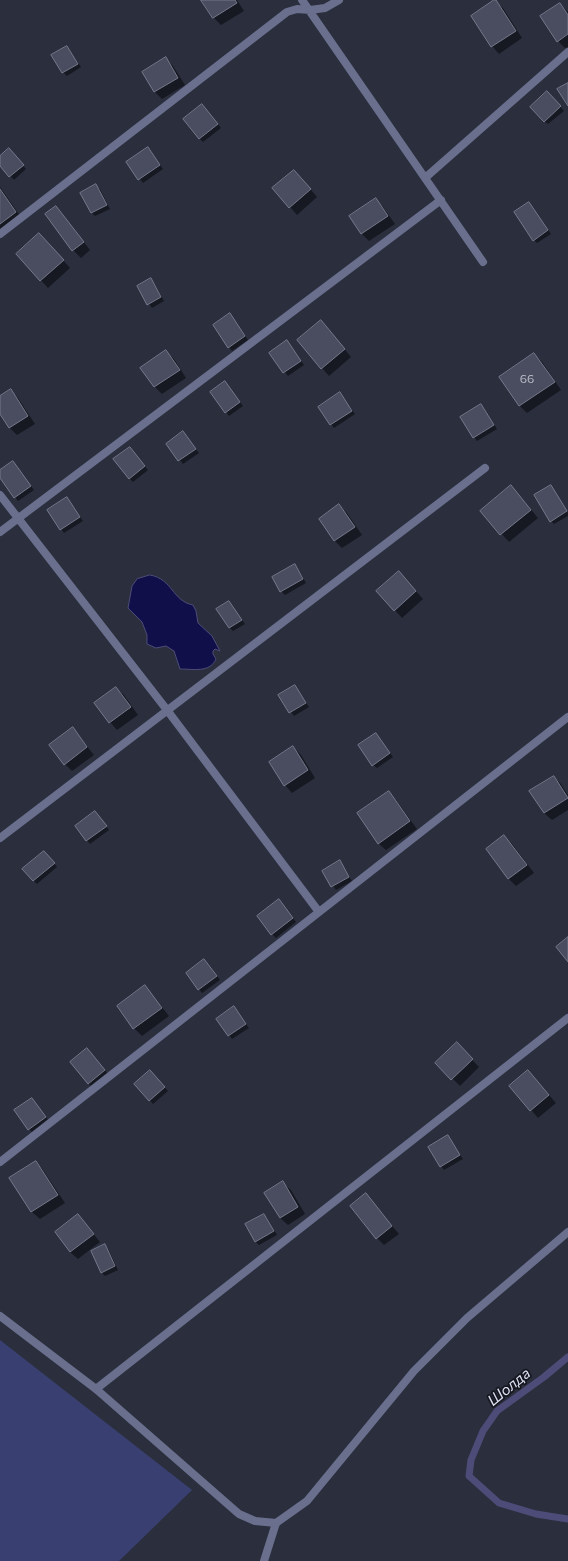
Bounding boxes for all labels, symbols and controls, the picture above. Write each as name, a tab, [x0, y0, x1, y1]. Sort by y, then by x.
house number: 66	[520, 372, 534, 386]
water label: Шолда	[484, 1364, 534, 1410]

